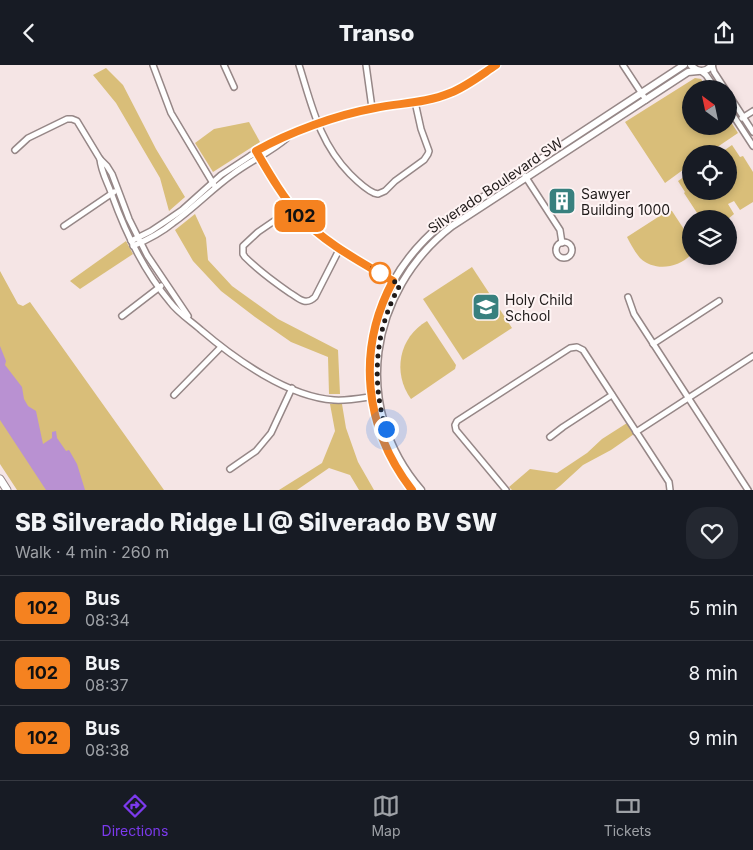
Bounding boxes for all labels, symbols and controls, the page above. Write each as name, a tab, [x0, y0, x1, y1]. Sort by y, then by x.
icon: back	[15, 19, 43, 47]
icon: share	[710, 19, 738, 47]
text: Transo	[339, 20, 414, 46]
north arrow	[682, 80, 738, 135]
map controls	[682, 80, 737, 265]
street label: Silverado Boulevard SW	[424, 133, 566, 236]
button: locate	[682, 145, 737, 200]
place label: Sawyer Building 1000	[581, 185, 670, 218]
building icon: Sawyer Building 1000	[547, 186, 577, 216]
line badge: 102	[271, 200, 329, 232]
text: 102	[284, 205, 316, 226]
button: layers	[682, 210, 737, 265]
unlabelled marker	[369, 262, 391, 284]
place label: Holy Child School	[505, 291, 573, 324]
school or university icon: Holy Child School	[471, 292, 501, 322]
your location	[374, 417, 399, 442]
button: heart	[686, 507, 738, 559]
text: SB Silverado Ridge LI @ Silverado BV SW	[15, 508, 497, 537]
text: Walk · 4 min · 260 m	[15, 542, 169, 562]
text: Bus	[85, 587, 120, 610]
text: 102	[27, 597, 58, 618]
text: 5 min	[689, 597, 738, 620]
text: 08:34	[85, 610, 130, 630]
text: Bus	[85, 652, 120, 675]
text: 102	[27, 662, 58, 683]
text: 8 min	[688, 662, 738, 685]
text: 08:37	[85, 675, 129, 695]
text: Bus	[85, 717, 120, 740]
text: 102	[27, 727, 58, 748]
text: 9 min	[688, 727, 738, 750]
text: 08:38	[85, 740, 129, 760]
tab: Directions	[102, 792, 168, 839]
tab: Map	[371, 792, 401, 839]
tab: Tickets	[604, 792, 651, 839]

